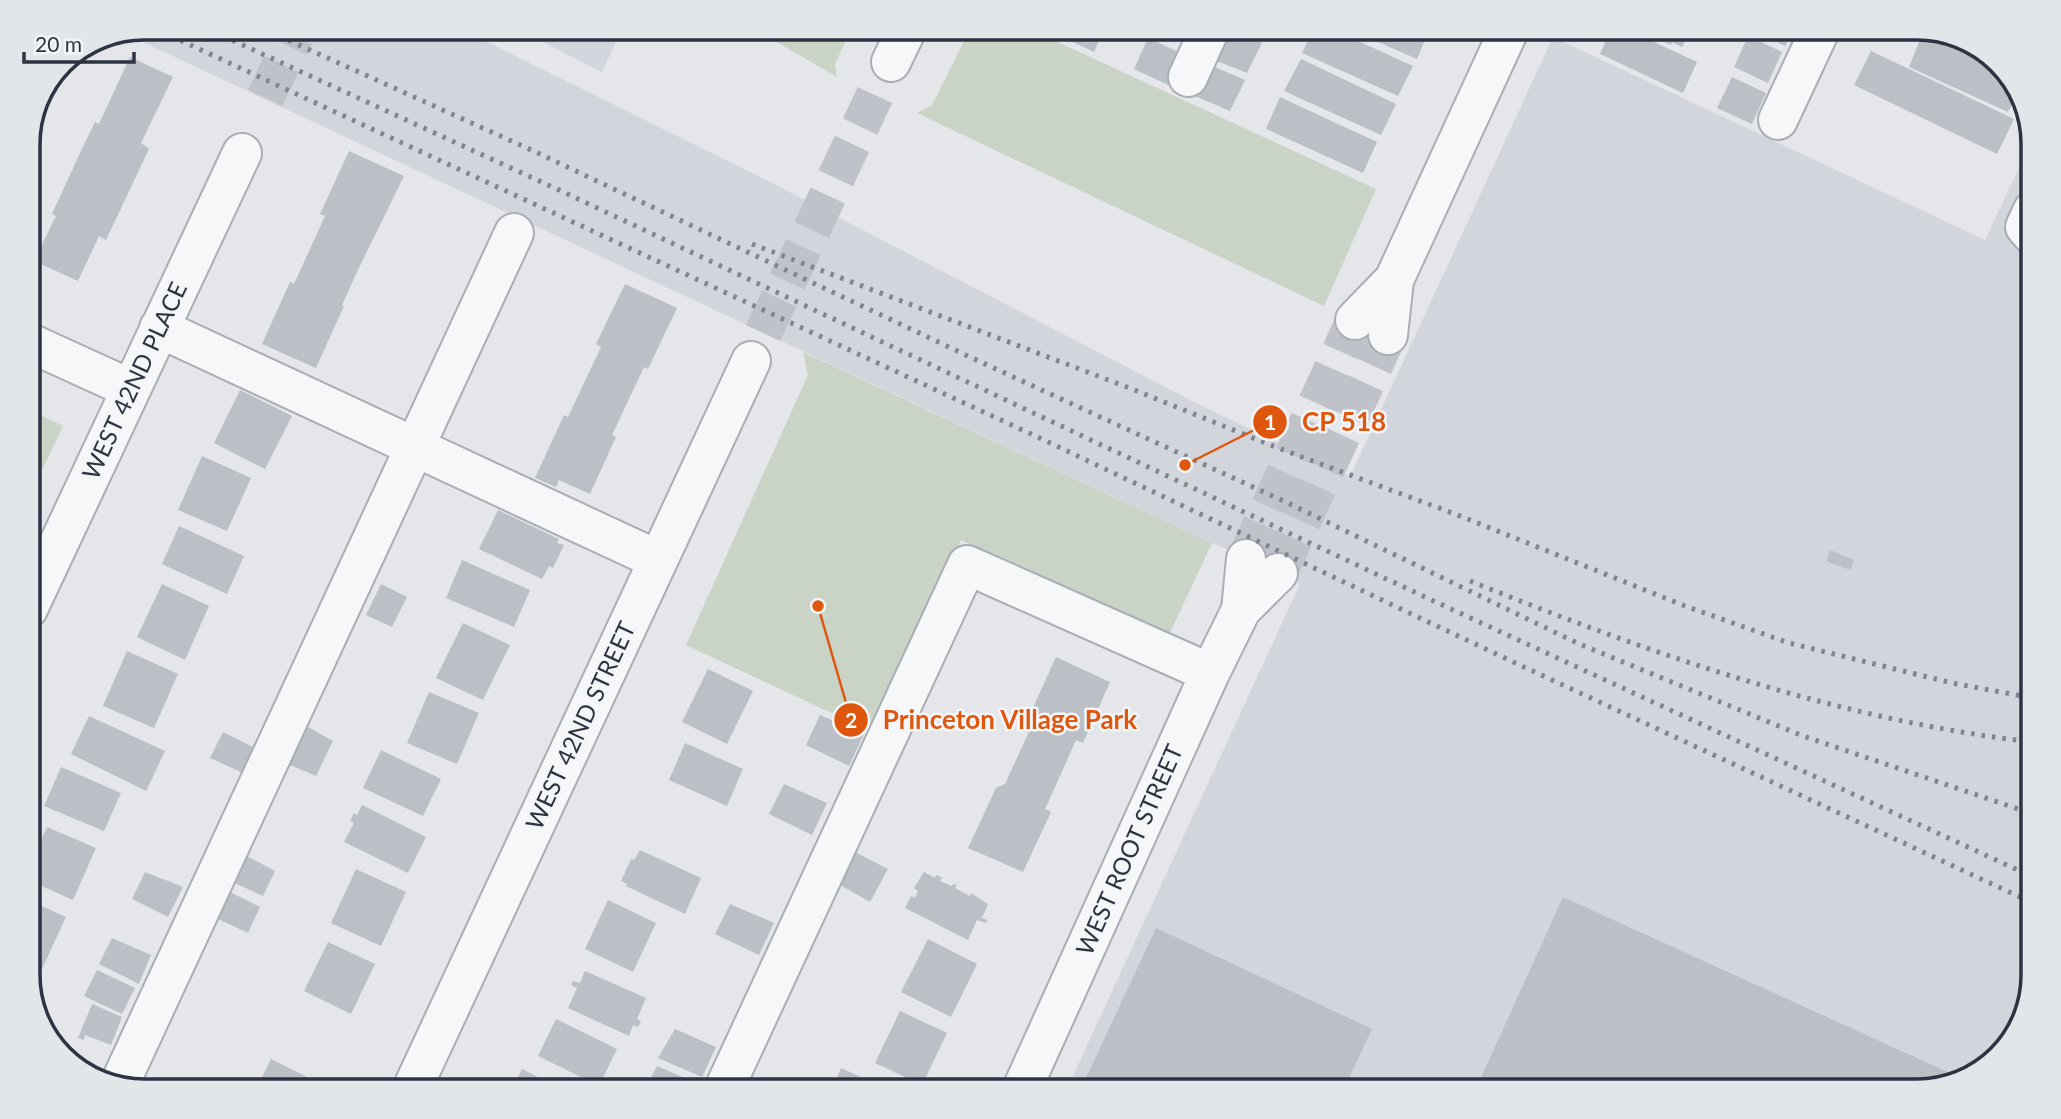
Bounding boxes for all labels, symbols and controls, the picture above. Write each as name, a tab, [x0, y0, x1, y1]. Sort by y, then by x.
scale bar	[24, 21, 135, 65]
text: 20 m	[35, 31, 82, 56]
street label: WEST 42ND PLACE	[75, 277, 192, 484]
callout: CP 518	[1253, 399, 1401, 446]
text: CP 518	[1302, 405, 1386, 437]
text: 1	[1264, 409, 1276, 434]
street label: WEST 42ND STREET	[519, 617, 641, 834]
callout: Princeton Village Park	[834, 697, 1152, 744]
text: Princeton Village Park	[883, 703, 1137, 735]
text: 2	[845, 707, 857, 732]
street label: WEST ROOT STREET	[1069, 740, 1188, 959]

